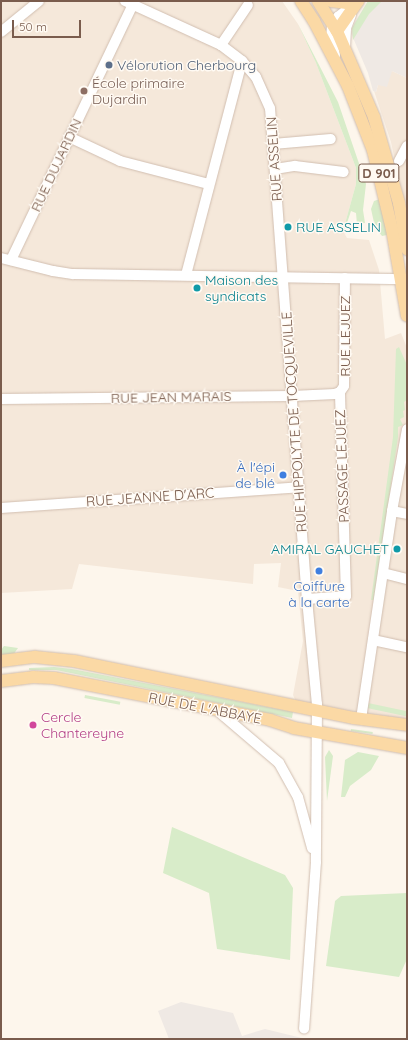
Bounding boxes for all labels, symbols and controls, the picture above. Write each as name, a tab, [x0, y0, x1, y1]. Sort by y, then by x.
scale bar	[14, 12, 83, 38]
text: 50 m	[19, 19, 47, 34]
place label: Vélorution Cherbourg	[117, 57, 256, 73]
marker: Vélorution Cherbourg	[104, 60, 114, 70]
place label: École primaire Dujardin	[92, 75, 185, 108]
marker: École primaire Dujardin	[79, 86, 89, 96]
street label: RUE DUJARDIN	[27, 116, 85, 214]
street label: RUE ASSELIN	[263, 116, 285, 202]
road number: D 901	[358, 162, 400, 184]
place label: RUE ASSELIN	[296, 219, 381, 235]
marker: RUE ASSELIN	[283, 222, 293, 232]
place label: Maison des syndicats	[205, 272, 278, 304]
marker: Maison des syndicats	[192, 283, 202, 293]
street label: RUE LEJUEZ	[337, 295, 353, 377]
street label: RUE HIPPOLYTE DE TOCQUEVILLE	[278, 311, 310, 533]
street label: RUE JEAN MARAIS	[111, 388, 231, 406]
street label: PASSAGE LEJUEZ	[332, 409, 352, 523]
place label: À l'épi de blé	[235, 459, 275, 492]
marker: À l'épi de blé	[278, 470, 288, 480]
street label: RUE JEANNE D'ARC	[85, 484, 215, 510]
place label: AMIRAL GAUCHET	[271, 541, 389, 557]
marker: AMIRAL GAUCHET	[392, 544, 402, 554]
marker: Coiffure à la carte	[314, 566, 324, 576]
place label: Coiffure à la carte	[288, 578, 350, 610]
street label: RUE DE L'ABBAYE	[147, 689, 263, 727]
place label: Cercle Chantereyne	[41, 709, 124, 742]
marker: Cercle Chantereyne	[28, 720, 38, 730]

